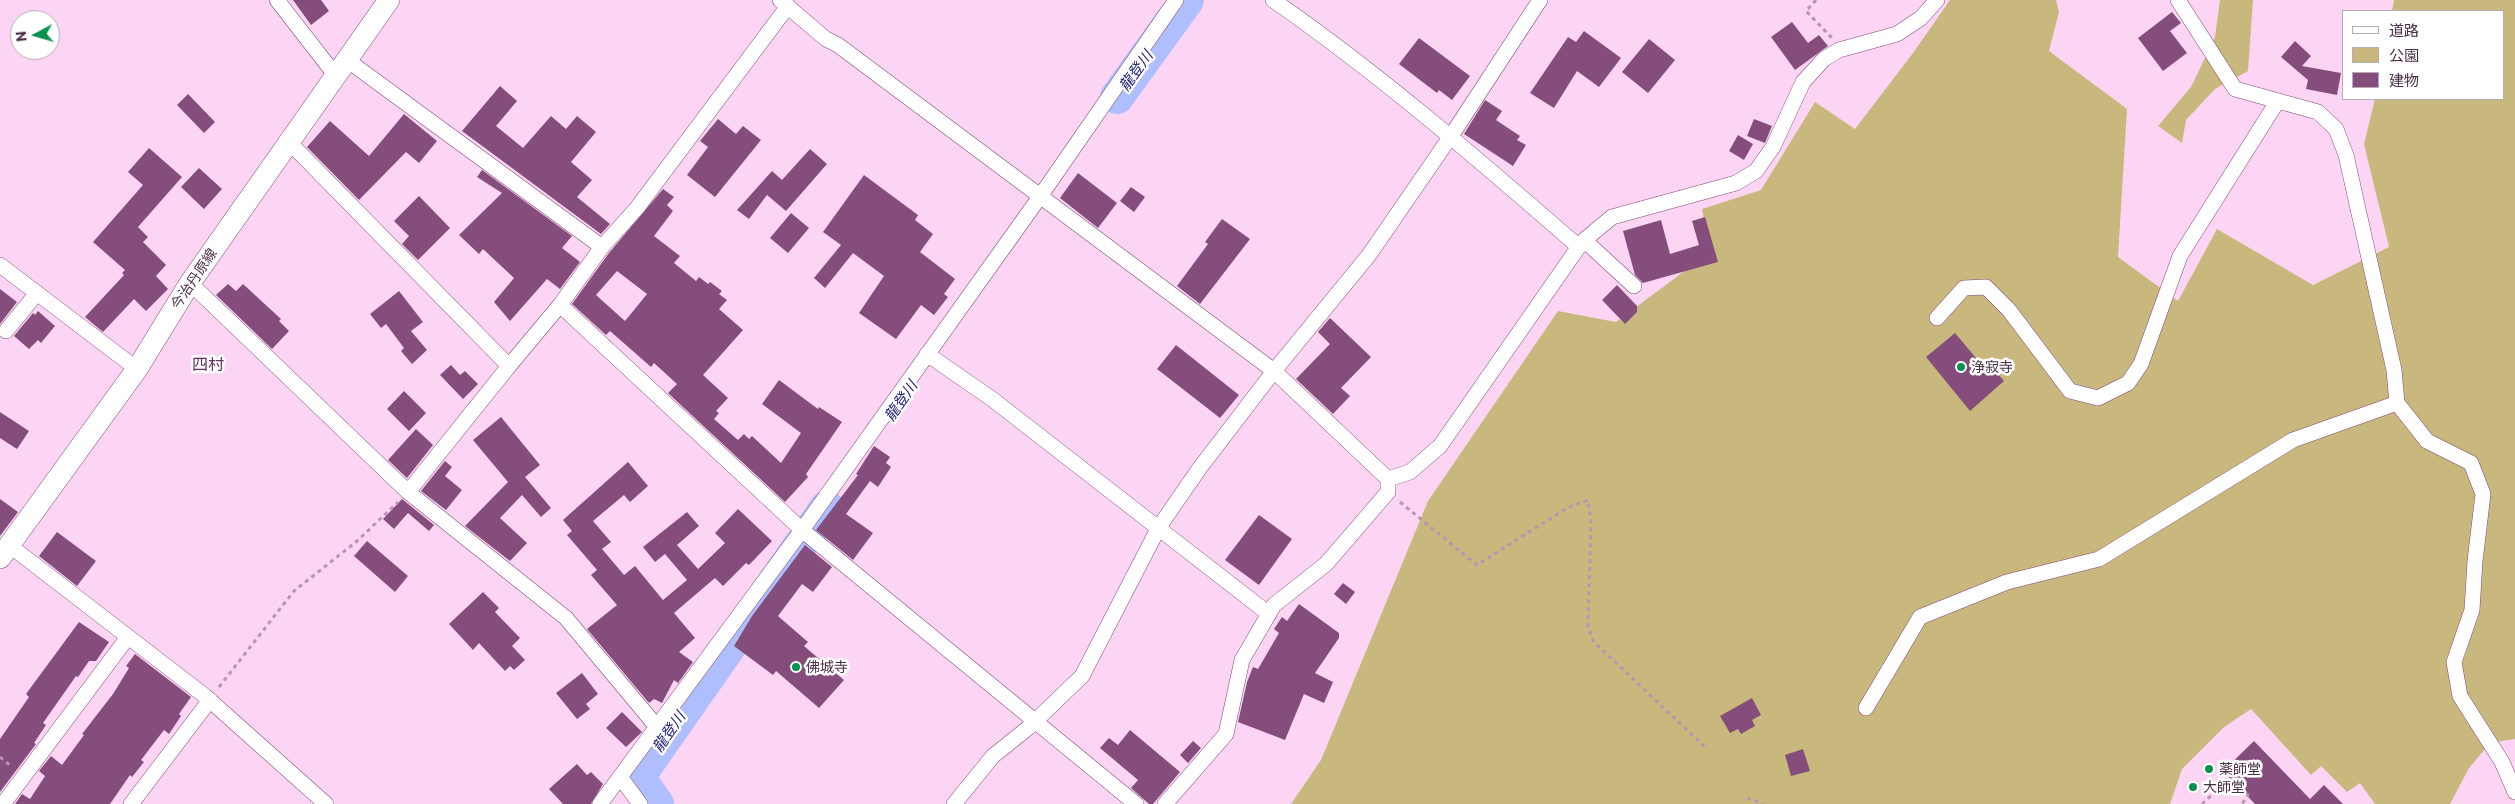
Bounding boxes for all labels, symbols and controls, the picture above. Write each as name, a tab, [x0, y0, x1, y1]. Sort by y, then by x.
north arrow	[10, 10, 60, 60]
legend	[2342, 10, 2505, 100]
text: 道路	[2389, 21, 2419, 39]
text: N	[12, 30, 30, 43]
text: 公園	[2389, 46, 2419, 64]
water label: 龍登川	[1115, 48, 1157, 94]
text: 建物	[2389, 71, 2419, 89]
street label: 今治丹原線	[167, 245, 221, 313]
district label: 四村	[192, 355, 224, 375]
place label: 浄寂寺	[1971, 359, 2013, 375]
marker: 浄寂寺	[1955, 361, 1967, 373]
water label: 龍登川	[881, 377, 921, 425]
place label: 佛城寺	[806, 659, 848, 675]
marker: 佛城寺	[790, 661, 802, 673]
water label: 龍登川	[649, 708, 689, 756]
place label: 薬師堂	[2219, 761, 2261, 777]
marker: 薬師堂	[2203, 763, 2215, 775]
place label: 大師堂	[2203, 779, 2245, 795]
marker: 大師堂	[2187, 781, 2199, 793]

